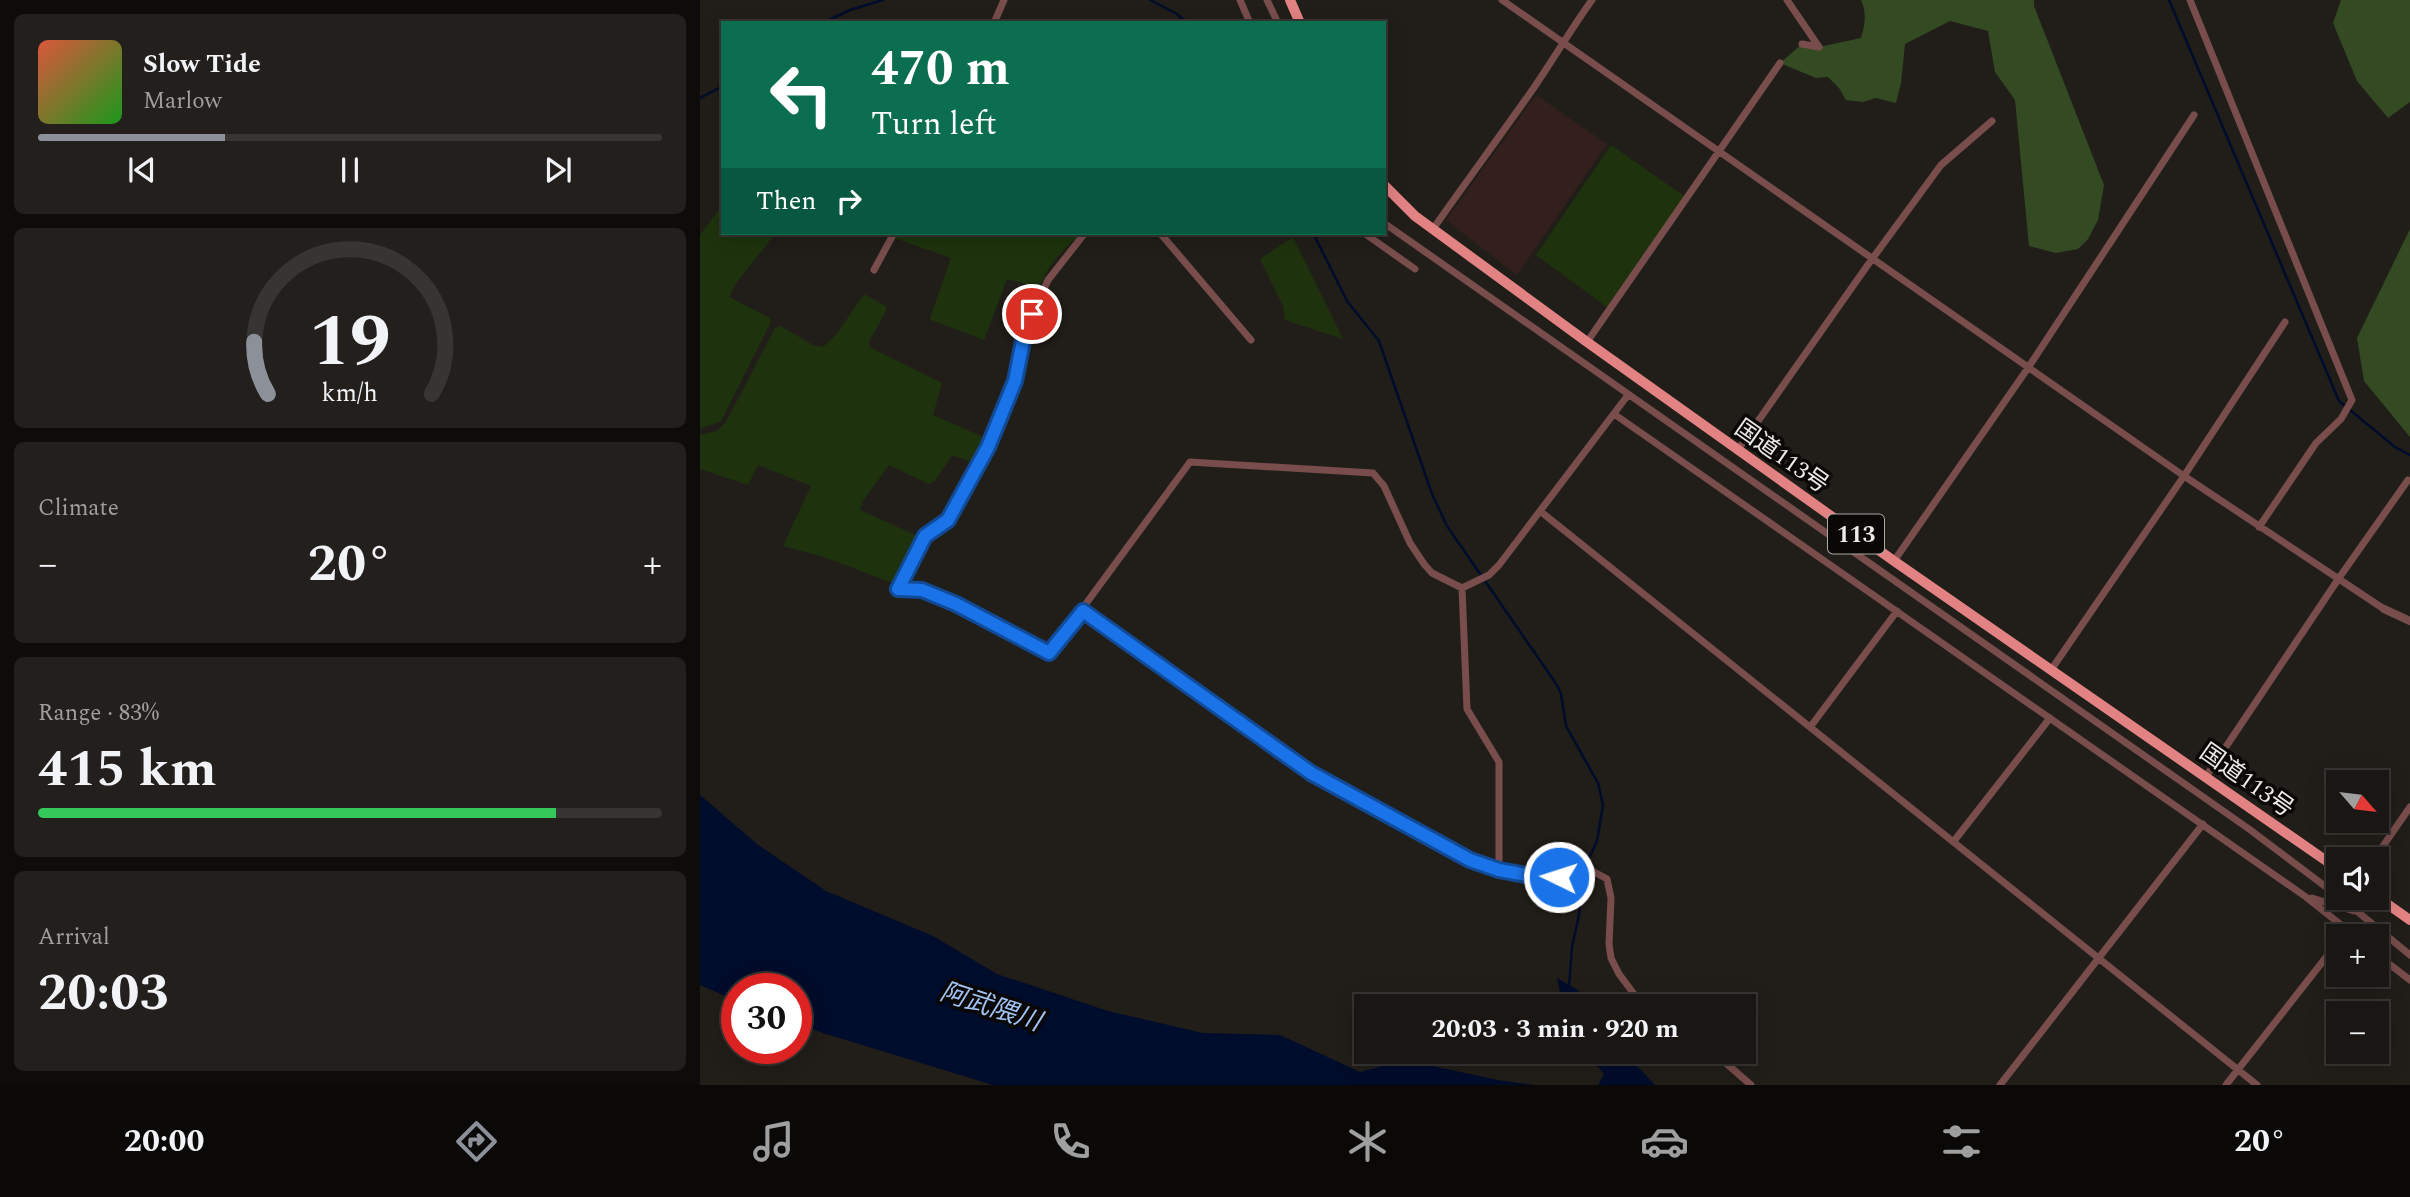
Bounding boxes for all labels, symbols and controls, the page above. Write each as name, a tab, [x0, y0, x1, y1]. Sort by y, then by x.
text: 470 m	[871, 32, 1010, 107]
text: Slow Tide	[143, 44, 261, 84]
icon: left	[756, 49, 847, 140]
text: Marlow	[143, 84, 222, 119]
text: Turn left	[871, 100, 997, 149]
icon: previous	[123, 151, 161, 189]
icon: pause	[331, 151, 369, 189]
icon: next	[539, 151, 577, 189]
text: Then	[756, 181, 816, 221]
icon: right	[830, 182, 868, 220]
pin	[1002, 284, 1062, 344]
text: 19	[309, 288, 391, 399]
icon: arrive	[1013, 295, 1051, 333]
text: km/h	[322, 375, 378, 413]
street label: 国道113号	[1727, 411, 1836, 503]
text: Climate	[38, 491, 119, 526]
road number: 113	[1828, 514, 1884, 554]
text: 20°	[308, 525, 392, 604]
text: −	[38, 536, 57, 594]
text: +	[643, 536, 662, 594]
text: Range · 83%	[38, 696, 159, 731]
text: 415 km	[38, 730, 217, 809]
street label: 国道113号	[2192, 735, 2301, 827]
north arrow	[2326, 770, 2389, 833]
map controls	[2326, 770, 2389, 1064]
position arrow	[1522, 840, 1596, 914]
button: sound	[2326, 847, 2389, 910]
text: Arrival	[38, 920, 110, 955]
button: +	[2326, 924, 2389, 987]
text: 20:03	[38, 954, 169, 1033]
water label: 阿武隈川	[935, 972, 1049, 1043]
speed limit sign: 30	[721, 973, 812, 1064]
button: −	[2326, 1001, 2389, 1064]
text: 20:03 · 3 min · 920 m	[1431, 1009, 1679, 1049]
text: 20:00	[124, 1117, 204, 1166]
icon: directions	[452, 1117, 501, 1166]
icon: music	[749, 1117, 798, 1166]
icon: phone	[1046, 1117, 1095, 1166]
icon: climate	[1343, 1117, 1392, 1166]
icon: car	[1640, 1117, 1689, 1166]
icon: filters	[1937, 1117, 1986, 1166]
text: 20°	[2234, 1117, 2286, 1166]

